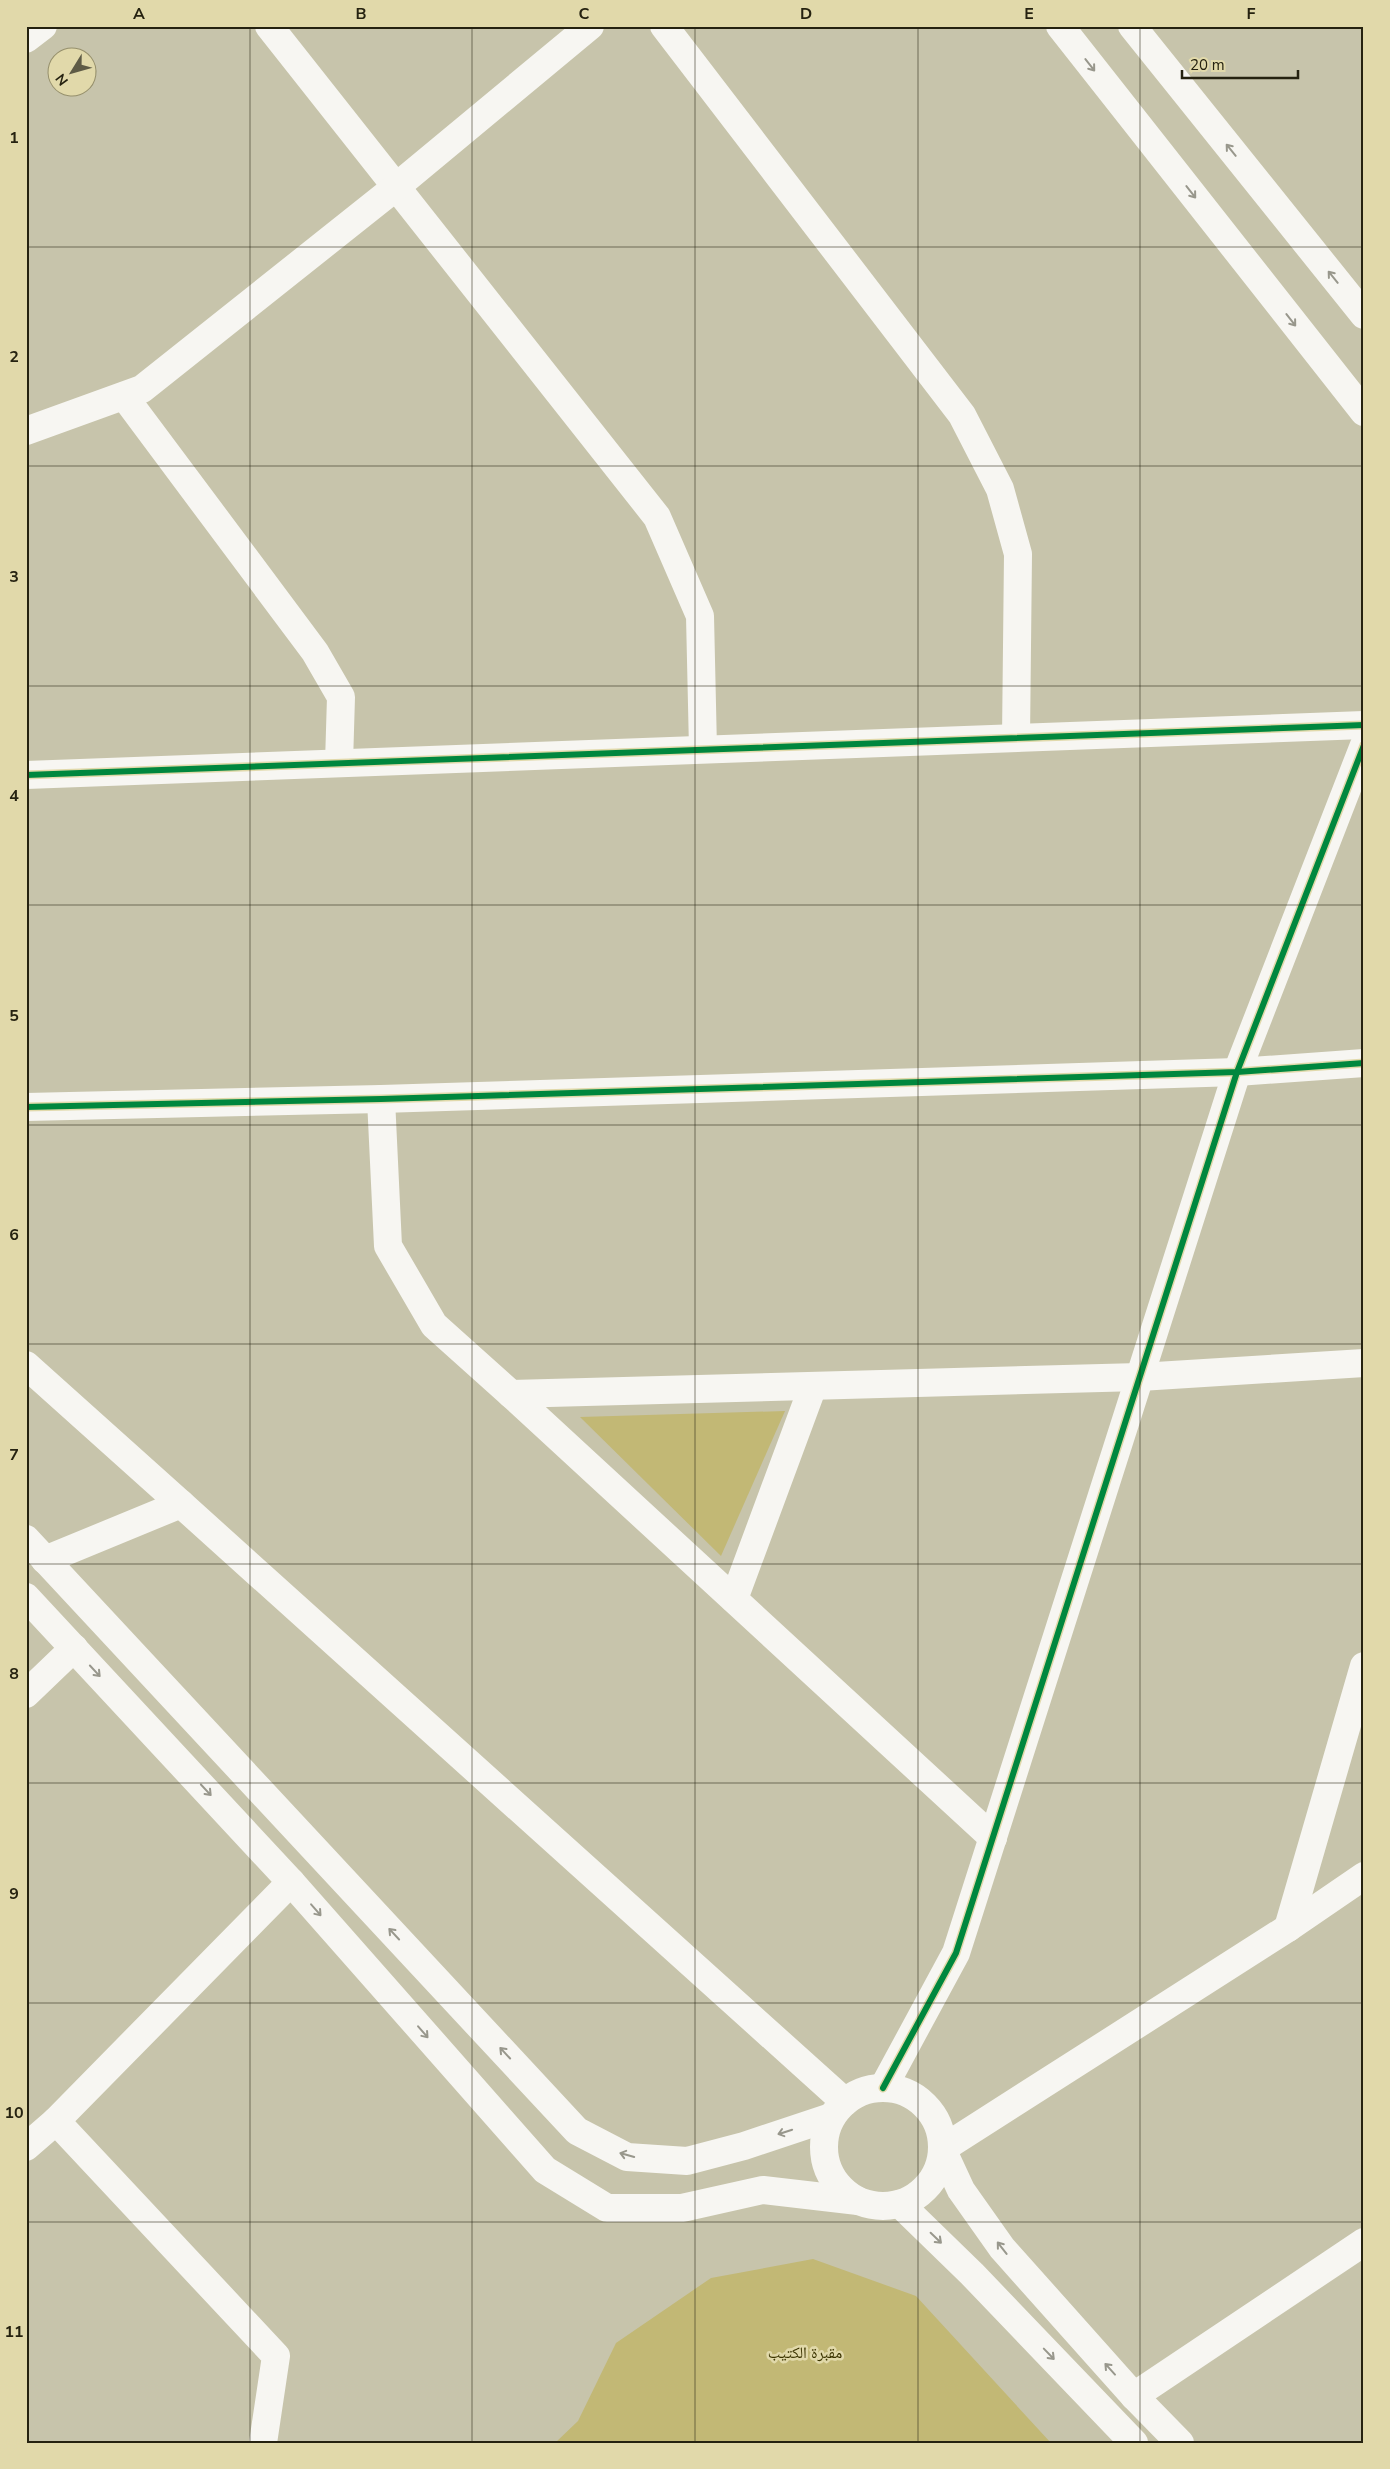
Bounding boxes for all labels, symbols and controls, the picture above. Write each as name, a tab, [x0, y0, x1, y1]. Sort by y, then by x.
text: A	[133, 3, 145, 25]
text: B	[355, 3, 367, 25]
text: C	[579, 3, 590, 25]
text: D	[800, 3, 812, 25]
text: E	[1024, 3, 1034, 25]
text: F	[1247, 3, 1256, 25]
north arrow	[48, 48, 98, 98]
scale bar	[1182, 48, 1299, 80]
text: 20 m	[1190, 55, 1225, 75]
one-way arrow	[1085, 58, 1096, 71]
text: N	[51, 70, 73, 89]
text: 1	[9, 127, 19, 149]
one-way arrow	[1226, 144, 1237, 157]
one-way arrow	[1185, 185, 1196, 198]
one-way arrow	[1328, 270, 1339, 283]
one-way arrow	[1286, 313, 1297, 326]
text: 2	[9, 346, 19, 368]
text: 3	[9, 566, 19, 588]
text: 4	[9, 785, 19, 807]
text: 5	[9, 1005, 19, 1027]
text: 6	[9, 1224, 19, 1246]
text: 7	[9, 1444, 19, 1466]
text: 8	[9, 1663, 19, 1685]
one-way arrow	[89, 1664, 101, 1677]
one-way arrow	[200, 1784, 212, 1796]
text: 9	[9, 1883, 19, 1905]
one-way arrow	[310, 1903, 321, 1916]
one-way arrow	[388, 1928, 400, 1941]
one-way arrow	[417, 2025, 429, 2038]
one-way arrow	[499, 2047, 510, 2060]
text: 10	[4, 2102, 24, 2124]
one-way arrow	[777, 2128, 793, 2138]
one-way arrow	[619, 2150, 635, 2160]
one-way arrow	[930, 2232, 942, 2244]
one-way arrow	[997, 2242, 1008, 2255]
text: 11	[4, 2321, 24, 2343]
park label: مقبرة الكتيب	[768, 2342, 842, 2364]
one-way arrow	[1043, 2348, 1055, 2361]
one-way arrow	[1104, 2363, 1116, 2376]

